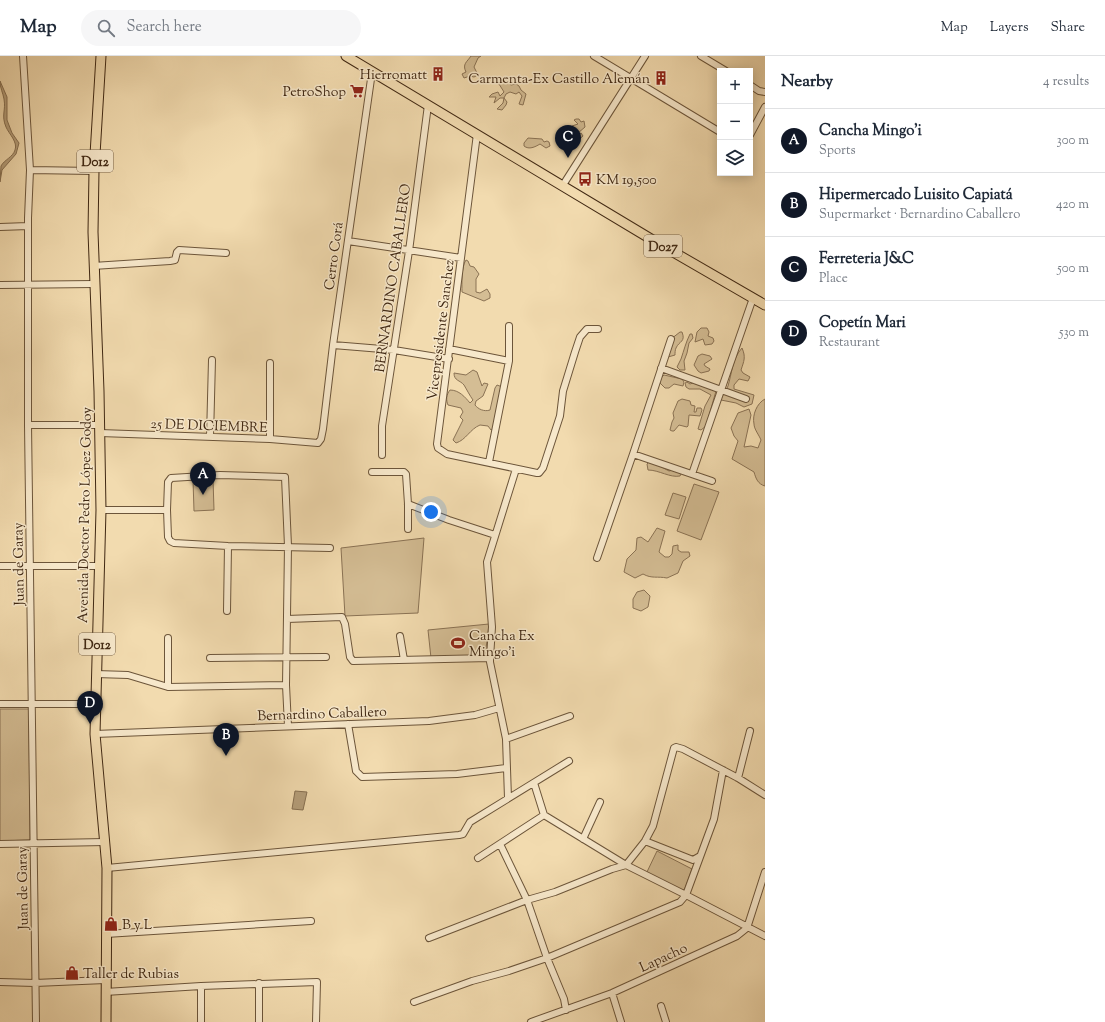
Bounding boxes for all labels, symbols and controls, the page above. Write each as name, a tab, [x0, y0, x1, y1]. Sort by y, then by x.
search box	[81, 10, 361, 46]
text: Map	[20, 14, 57, 41]
icon: search	[95, 17, 117, 39]
text: Search here	[127, 17, 202, 38]
text: Map	[941, 18, 968, 38]
text: Layers	[990, 18, 1028, 38]
text: Share	[1050, 18, 1085, 38]
place label: Hierromatt	[360, 66, 427, 86]
building icon: Hierromatt	[430, 66, 446, 82]
map controls	[717, 68, 753, 176]
button: +	[717, 68, 753, 104]
place label: Carmenta-Ex Castillo Alemán	[468, 70, 650, 90]
building icon: Carmenta-Ex Castillo Alemán	[653, 70, 669, 86]
text: Nearby	[781, 70, 833, 94]
text: 4 results	[1043, 73, 1089, 91]
place label: PetroShop	[283, 83, 346, 103]
supermarket icon: PetroShop	[349, 83, 365, 99]
button: −	[717, 104, 753, 140]
text: Cancha Mingo'i	[819, 121, 922, 142]
pin: C	[555, 125, 581, 158]
text: A	[789, 132, 799, 150]
text: 300 m	[1057, 132, 1089, 150]
button: layers	[717, 140, 753, 176]
text: Sports	[819, 142, 856, 160]
road number: D012	[77, 150, 113, 172]
bus stop icon: KM 19,500	[577, 171, 593, 187]
place label: KM 19,500	[596, 171, 657, 191]
street label: BERNARDINO CABALLERO	[371, 183, 417, 374]
text: Hipermercado Luisito Capiatá	[819, 185, 1013, 206]
text: B	[790, 196, 798, 214]
text: 420 m	[1056, 196, 1089, 214]
text: Supermarket · Bernardino Caballero	[819, 206, 1020, 224]
street label: Cerro Corá	[320, 220, 350, 292]
road number: D027	[644, 235, 682, 257]
text: Ferreteria J&C	[819, 249, 914, 270]
street label: Vicepresidente Sanchez	[423, 259, 461, 402]
text: C	[789, 260, 799, 278]
text: 500 m	[1057, 260, 1089, 278]
text: Place	[819, 270, 848, 288]
text: Copetín Mari	[819, 313, 906, 334]
text: D	[789, 324, 799, 342]
text: 530 m	[1059, 324, 1089, 342]
text: Restaurant	[819, 334, 880, 352]
street label: Avenida Doctor Pedro López Godoy	[74, 407, 98, 623]
street label: 25 DE DICIEMBRE	[150, 415, 268, 439]
pin: A	[190, 462, 216, 495]
your location	[421, 502, 441, 522]
street label: Juan de Garay	[9, 522, 31, 607]
place label: Cancha Ex Mingo'i	[469, 627, 535, 663]
road number: D012	[79, 633, 115, 655]
sports icon: Cancha Ex Mingo'i	[450, 635, 466, 651]
pin: D	[77, 691, 103, 724]
street label: Bernardino Caballero	[257, 703, 388, 727]
pin: B	[213, 723, 239, 756]
street label: Juan de Garay	[13, 846, 35, 931]
shop icon: B y L	[103, 916, 119, 932]
place label: B y L	[122, 916, 153, 936]
street label: Lapacho	[637, 939, 691, 979]
shop icon: Taller de Rubias	[64, 965, 80, 981]
place label: Taller de Rubias	[83, 965, 179, 985]

